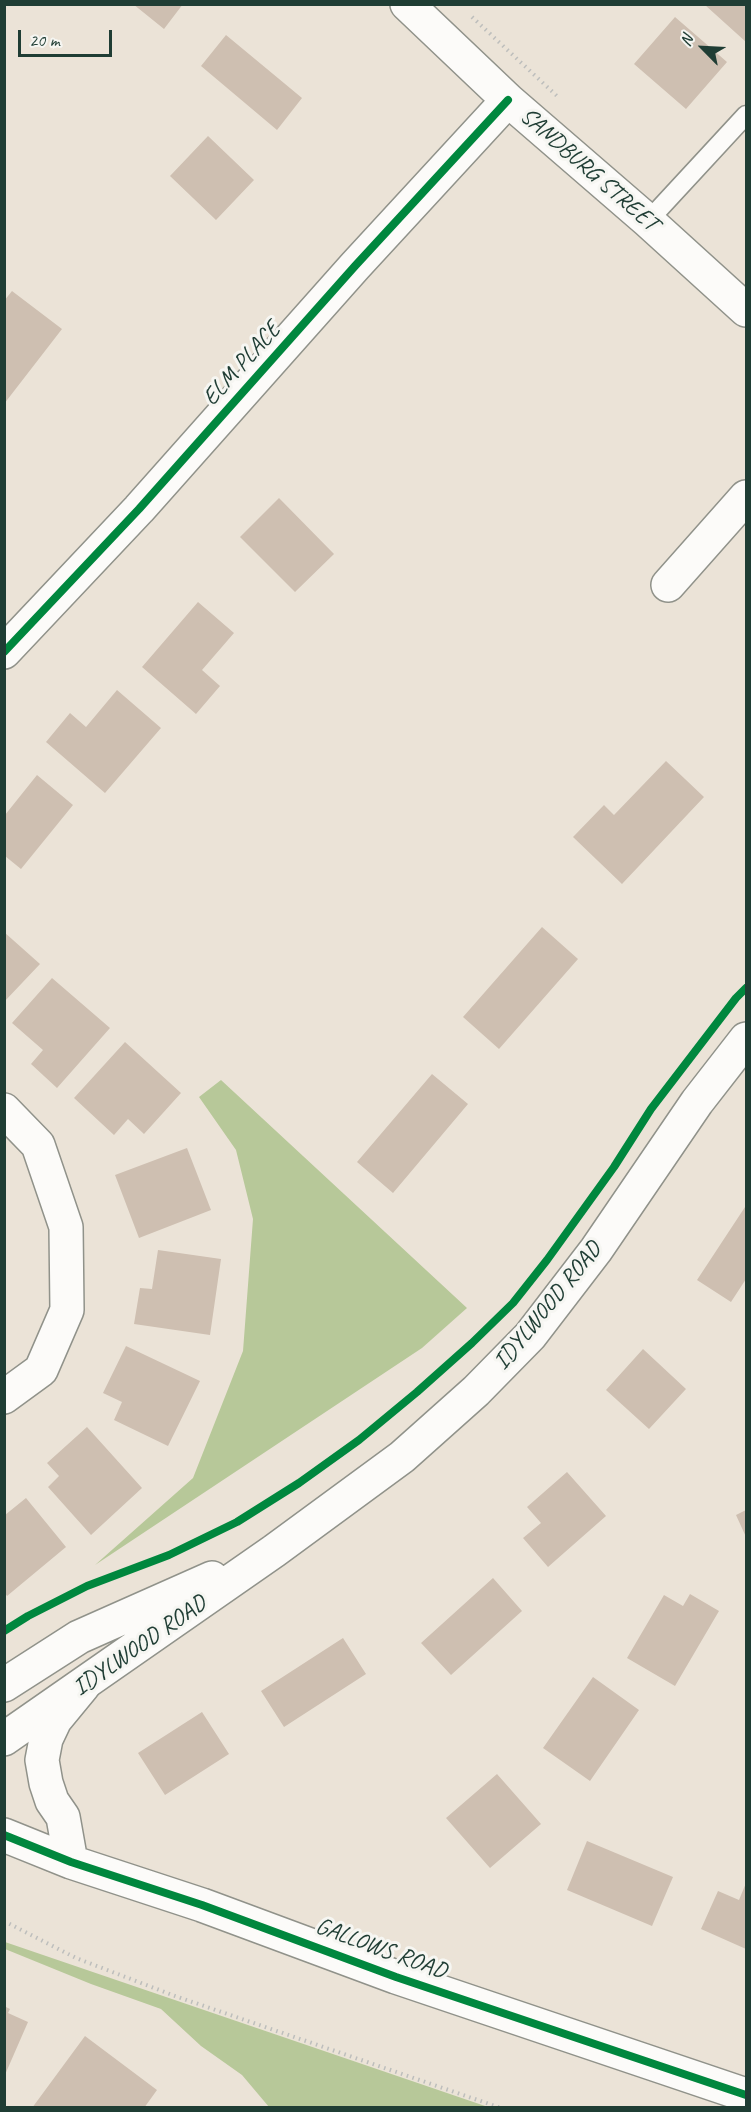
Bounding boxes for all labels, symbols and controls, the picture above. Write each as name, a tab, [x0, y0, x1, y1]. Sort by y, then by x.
scale bar	[21, 18, 116, 56]
north arrow	[673, 18, 733, 78]
text: 20 m	[29, 29, 60, 51]
text: N	[675, 32, 698, 49]
street label: SANDBURG STREET	[514, 102, 664, 238]
street label: ELM PLACE	[197, 316, 287, 412]
street label: IDYLWOOD ROAD	[488, 1236, 608, 1376]
street label: IDYLWOOD ROAD	[68, 1589, 212, 1703]
street label: GALLOWS ROAD	[312, 1912, 450, 1986]

